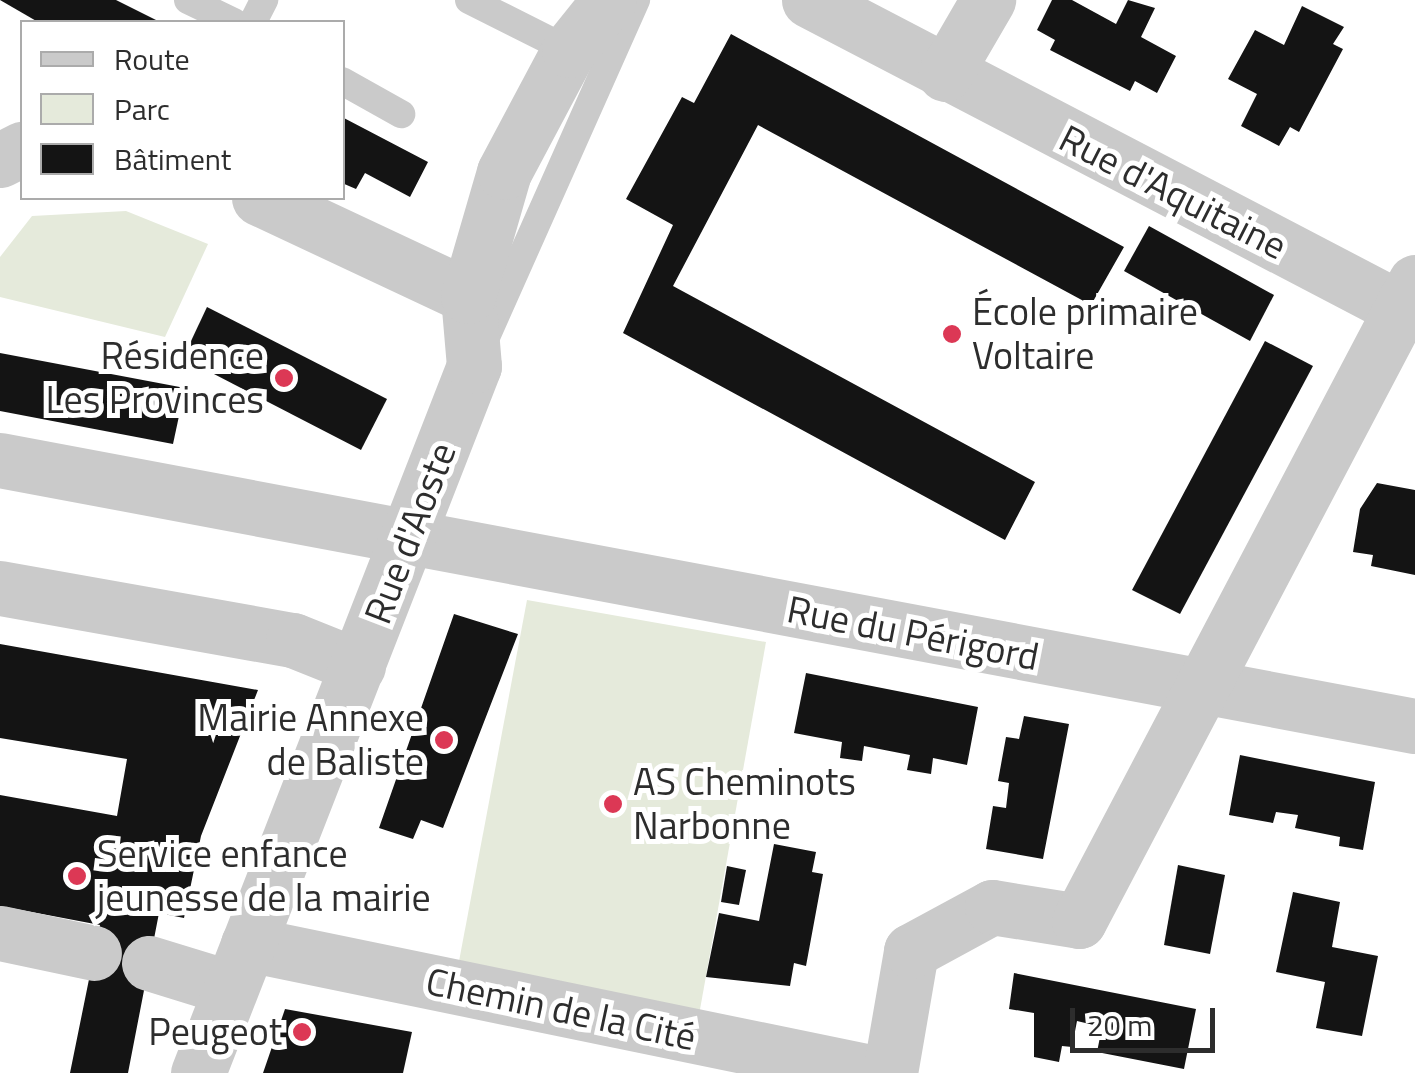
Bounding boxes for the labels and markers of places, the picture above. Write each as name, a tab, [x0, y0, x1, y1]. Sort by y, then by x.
place label: École primaire Voltaire	[972, 289, 1198, 378]
marker: École primaire Voltaire	[941, 323, 963, 345]
place label: Résidence Les Provinces	[46, 333, 264, 422]
marker: Résidence Les Provinces	[273, 367, 295, 389]
place label: Mairie Annexe de Baliste	[197, 695, 424, 784]
marker: Mairie Annexe de Baliste	[433, 729, 455, 751]
place label: AS Cheminots Narbonne	[633, 759, 856, 848]
marker: AS Cheminots Narbonne	[602, 793, 624, 815]
place label: Service enfance jeunesse de la mairie	[97, 831, 431, 921]
marker: Service enfance jeunesse de la mairie	[66, 865, 88, 887]
place label: Peugeot	[148, 1009, 282, 1055]
marker: Peugeot	[291, 1021, 313, 1043]

